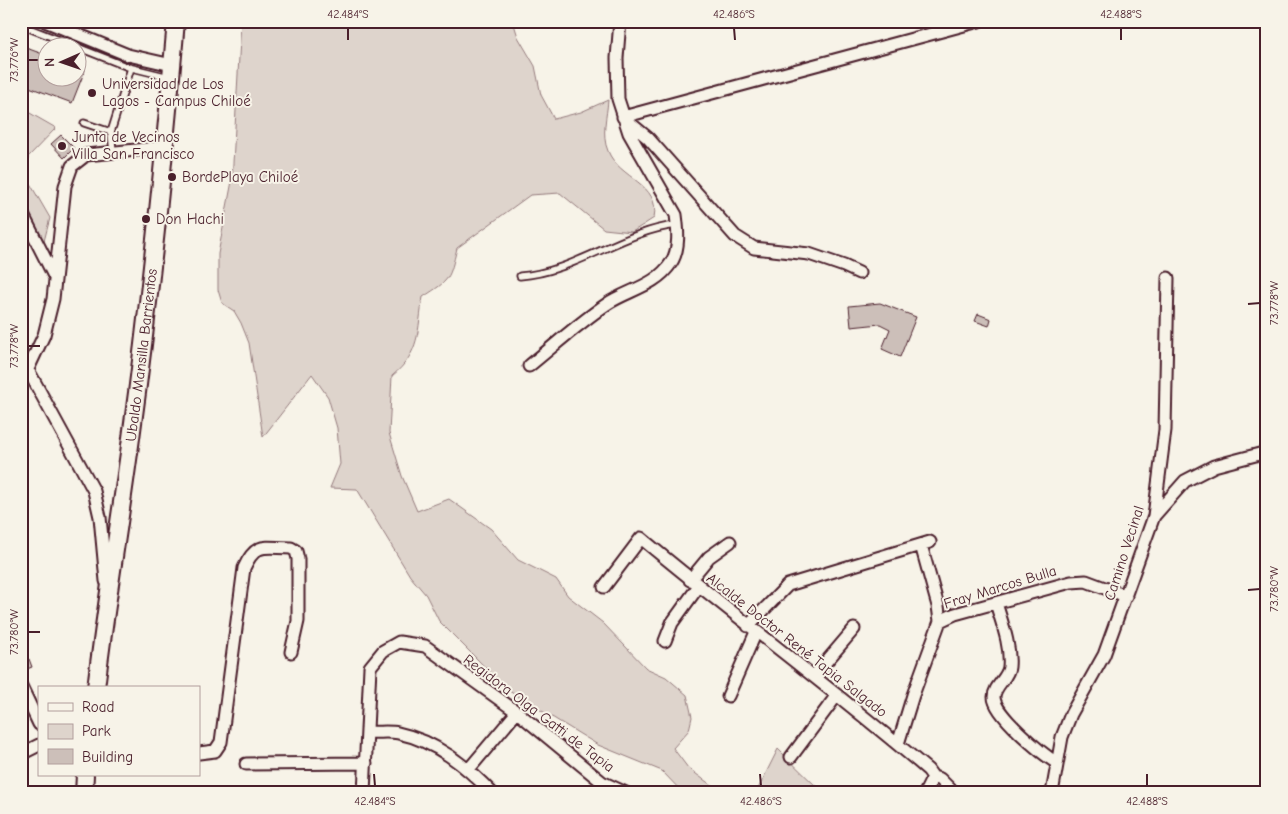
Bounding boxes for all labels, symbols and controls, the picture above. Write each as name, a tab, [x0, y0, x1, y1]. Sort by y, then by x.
text: 42.484°S	[327, 7, 369, 21]
text: 42.486°S	[713, 7, 755, 21]
text: 42.488°S	[1100, 7, 1142, 21]
text: 73.776°W	[7, 37, 21, 82]
north arrow	[38, 38, 88, 88]
text: N	[41, 58, 58, 67]
place label: Universidad de Los Lagos - Campus Chiloé	[102, 75, 251, 110]
marker: Universidad de Los Lagos - Campus Chiloé	[86, 87, 98, 99]
place label: Junta de Vecinos Villa San Francisco	[72, 128, 195, 163]
marker: Junta de Vecinos Villa San Francisco	[56, 140, 68, 152]
place label: BordePlaya Chiloé	[182, 168, 299, 186]
marker: BordePlaya Chiloé	[166, 171, 178, 183]
place label: Don Hachi	[156, 210, 224, 228]
marker: Don Hachi	[140, 213, 152, 225]
street label: Ubaldo Mansilla Barrientos	[122, 268, 161, 443]
text: 73.778°W	[1267, 280, 1281, 325]
text: 73.778°W	[7, 323, 21, 368]
street label: Camino Vecinal	[1100, 503, 1148, 603]
street label: Fray Marcos Bulla	[941, 561, 1059, 613]
text: 73.780°W	[1267, 565, 1281, 612]
street label: Alcalde Doctor René Tapia Salgado	[703, 569, 891, 721]
text: 73.780°W	[7, 608, 21, 655]
street label: Regidora Olga Gatti de Tapia	[460, 650, 618, 776]
legend	[38, 686, 200, 776]
text: Road	[82, 698, 114, 716]
text: Park	[82, 722, 111, 740]
text: Building	[82, 748, 133, 766]
text: 42.484°S	[354, 794, 396, 808]
text: 42.486°S	[740, 794, 782, 808]
text: 42.488°S	[1126, 794, 1168, 808]

